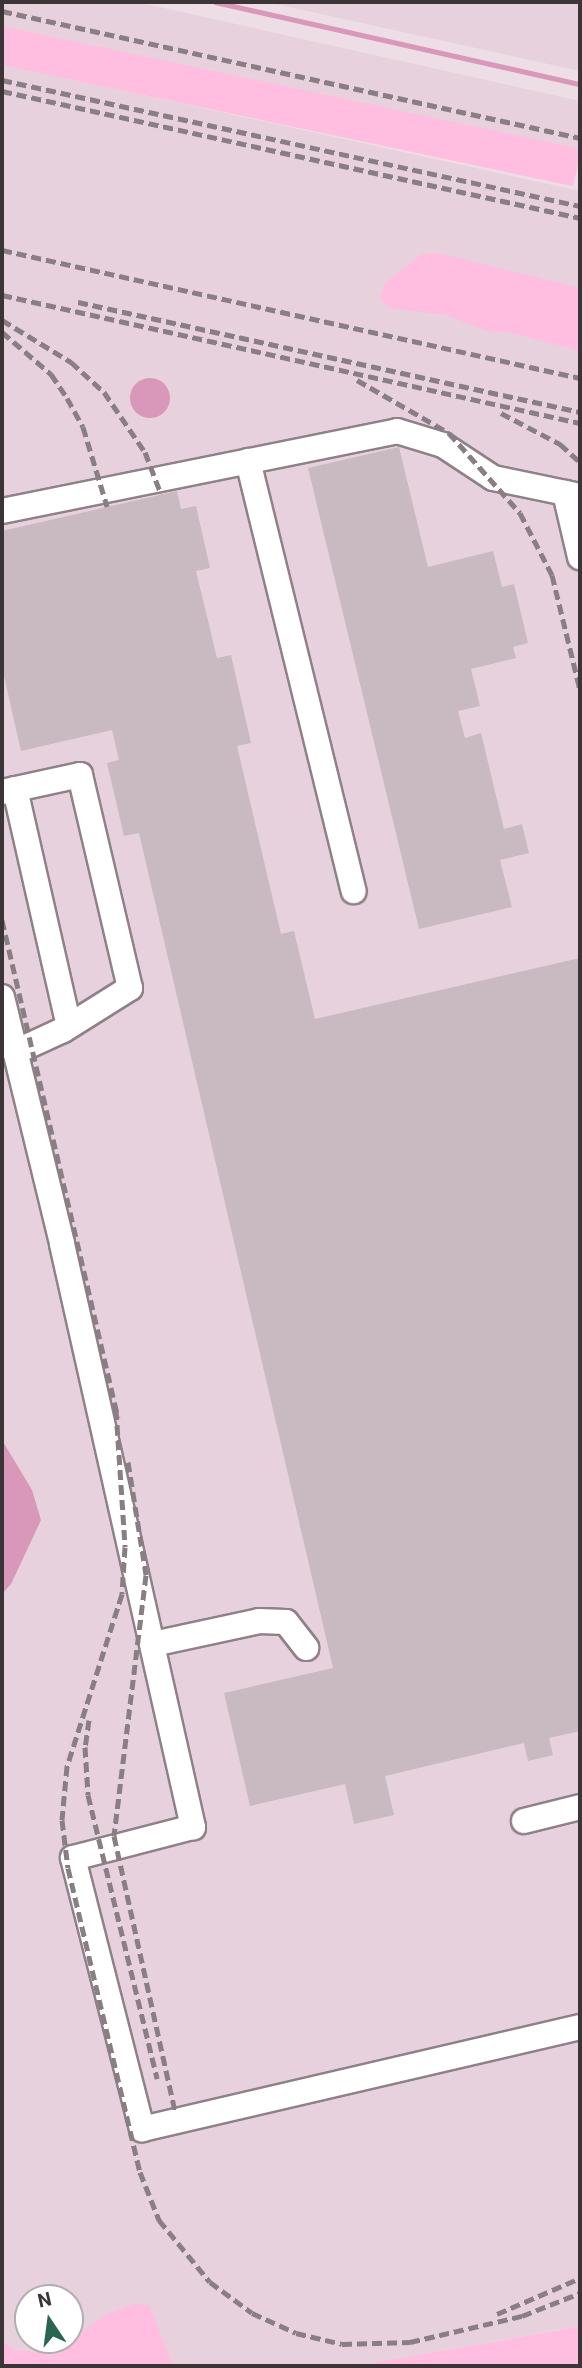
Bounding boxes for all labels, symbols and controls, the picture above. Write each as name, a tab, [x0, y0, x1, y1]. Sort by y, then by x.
north arrow	[14, 2284, 84, 2354]
text: N	[35, 2287, 54, 2313]

